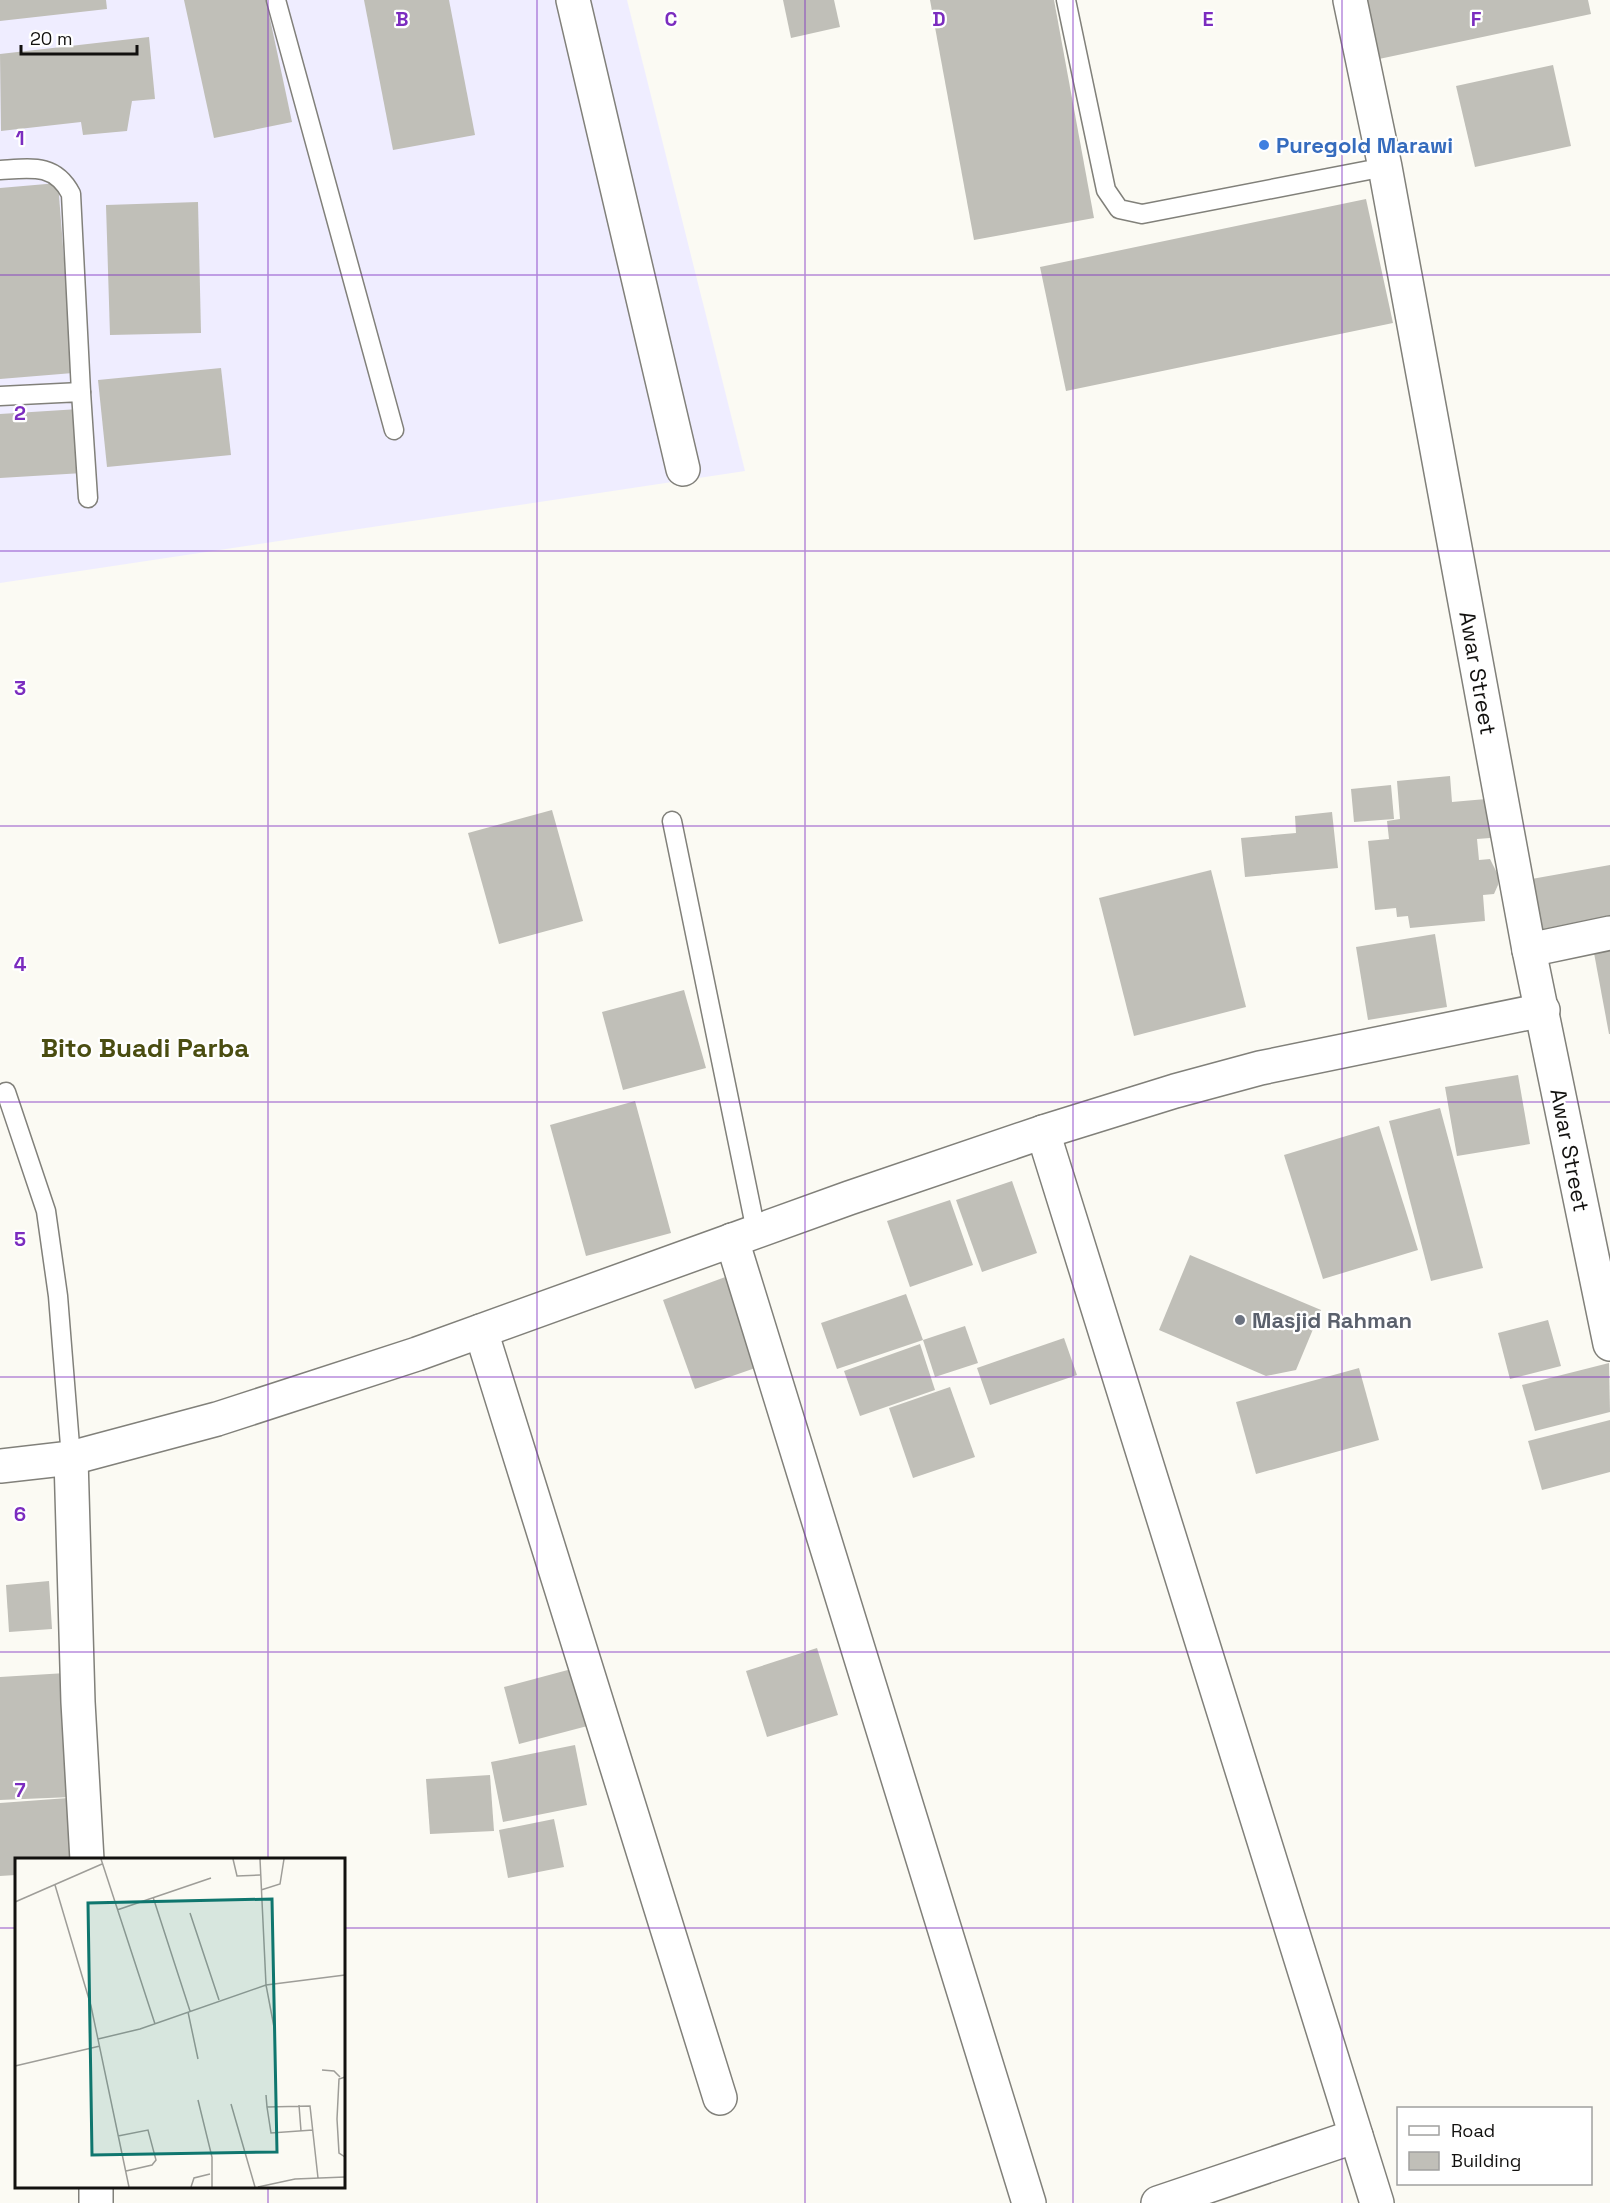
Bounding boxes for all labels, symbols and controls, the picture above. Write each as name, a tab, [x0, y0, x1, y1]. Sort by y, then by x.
text: B	[395, 6, 409, 32]
text: C	[665, 6, 678, 32]
text: D	[932, 6, 946, 32]
text: E	[1202, 6, 1214, 32]
text: F	[1471, 6, 1482, 32]
scale bar	[21, 18, 136, 56]
text: 20 m	[30, 27, 73, 50]
text: 1	[15, 125, 25, 151]
place label: Puregold Marawi	[1276, 131, 1453, 159]
marker: Puregold Marawi	[1257, 138, 1271, 152]
text: 2	[14, 400, 26, 426]
street label: Awar Street	[1453, 609, 1503, 737]
text: 3	[14, 675, 26, 701]
text: 4	[14, 951, 27, 977]
district label: Bito Buadi Parba	[41, 1031, 249, 1065]
street label: Awar Street	[1544, 1086, 1596, 1214]
text: 5	[14, 1226, 26, 1252]
place label: Masjid Rahman	[1252, 1306, 1412, 1334]
marker: Masjid Rahman	[1233, 1313, 1247, 1327]
text: 6	[14, 1501, 26, 1527]
text: 7	[14, 1777, 26, 1803]
inset map	[15, 1858, 345, 2188]
legend	[1397, 2107, 1592, 2185]
text: Road	[1451, 2119, 1495, 2142]
text: Building	[1451, 2149, 1521, 2172]

